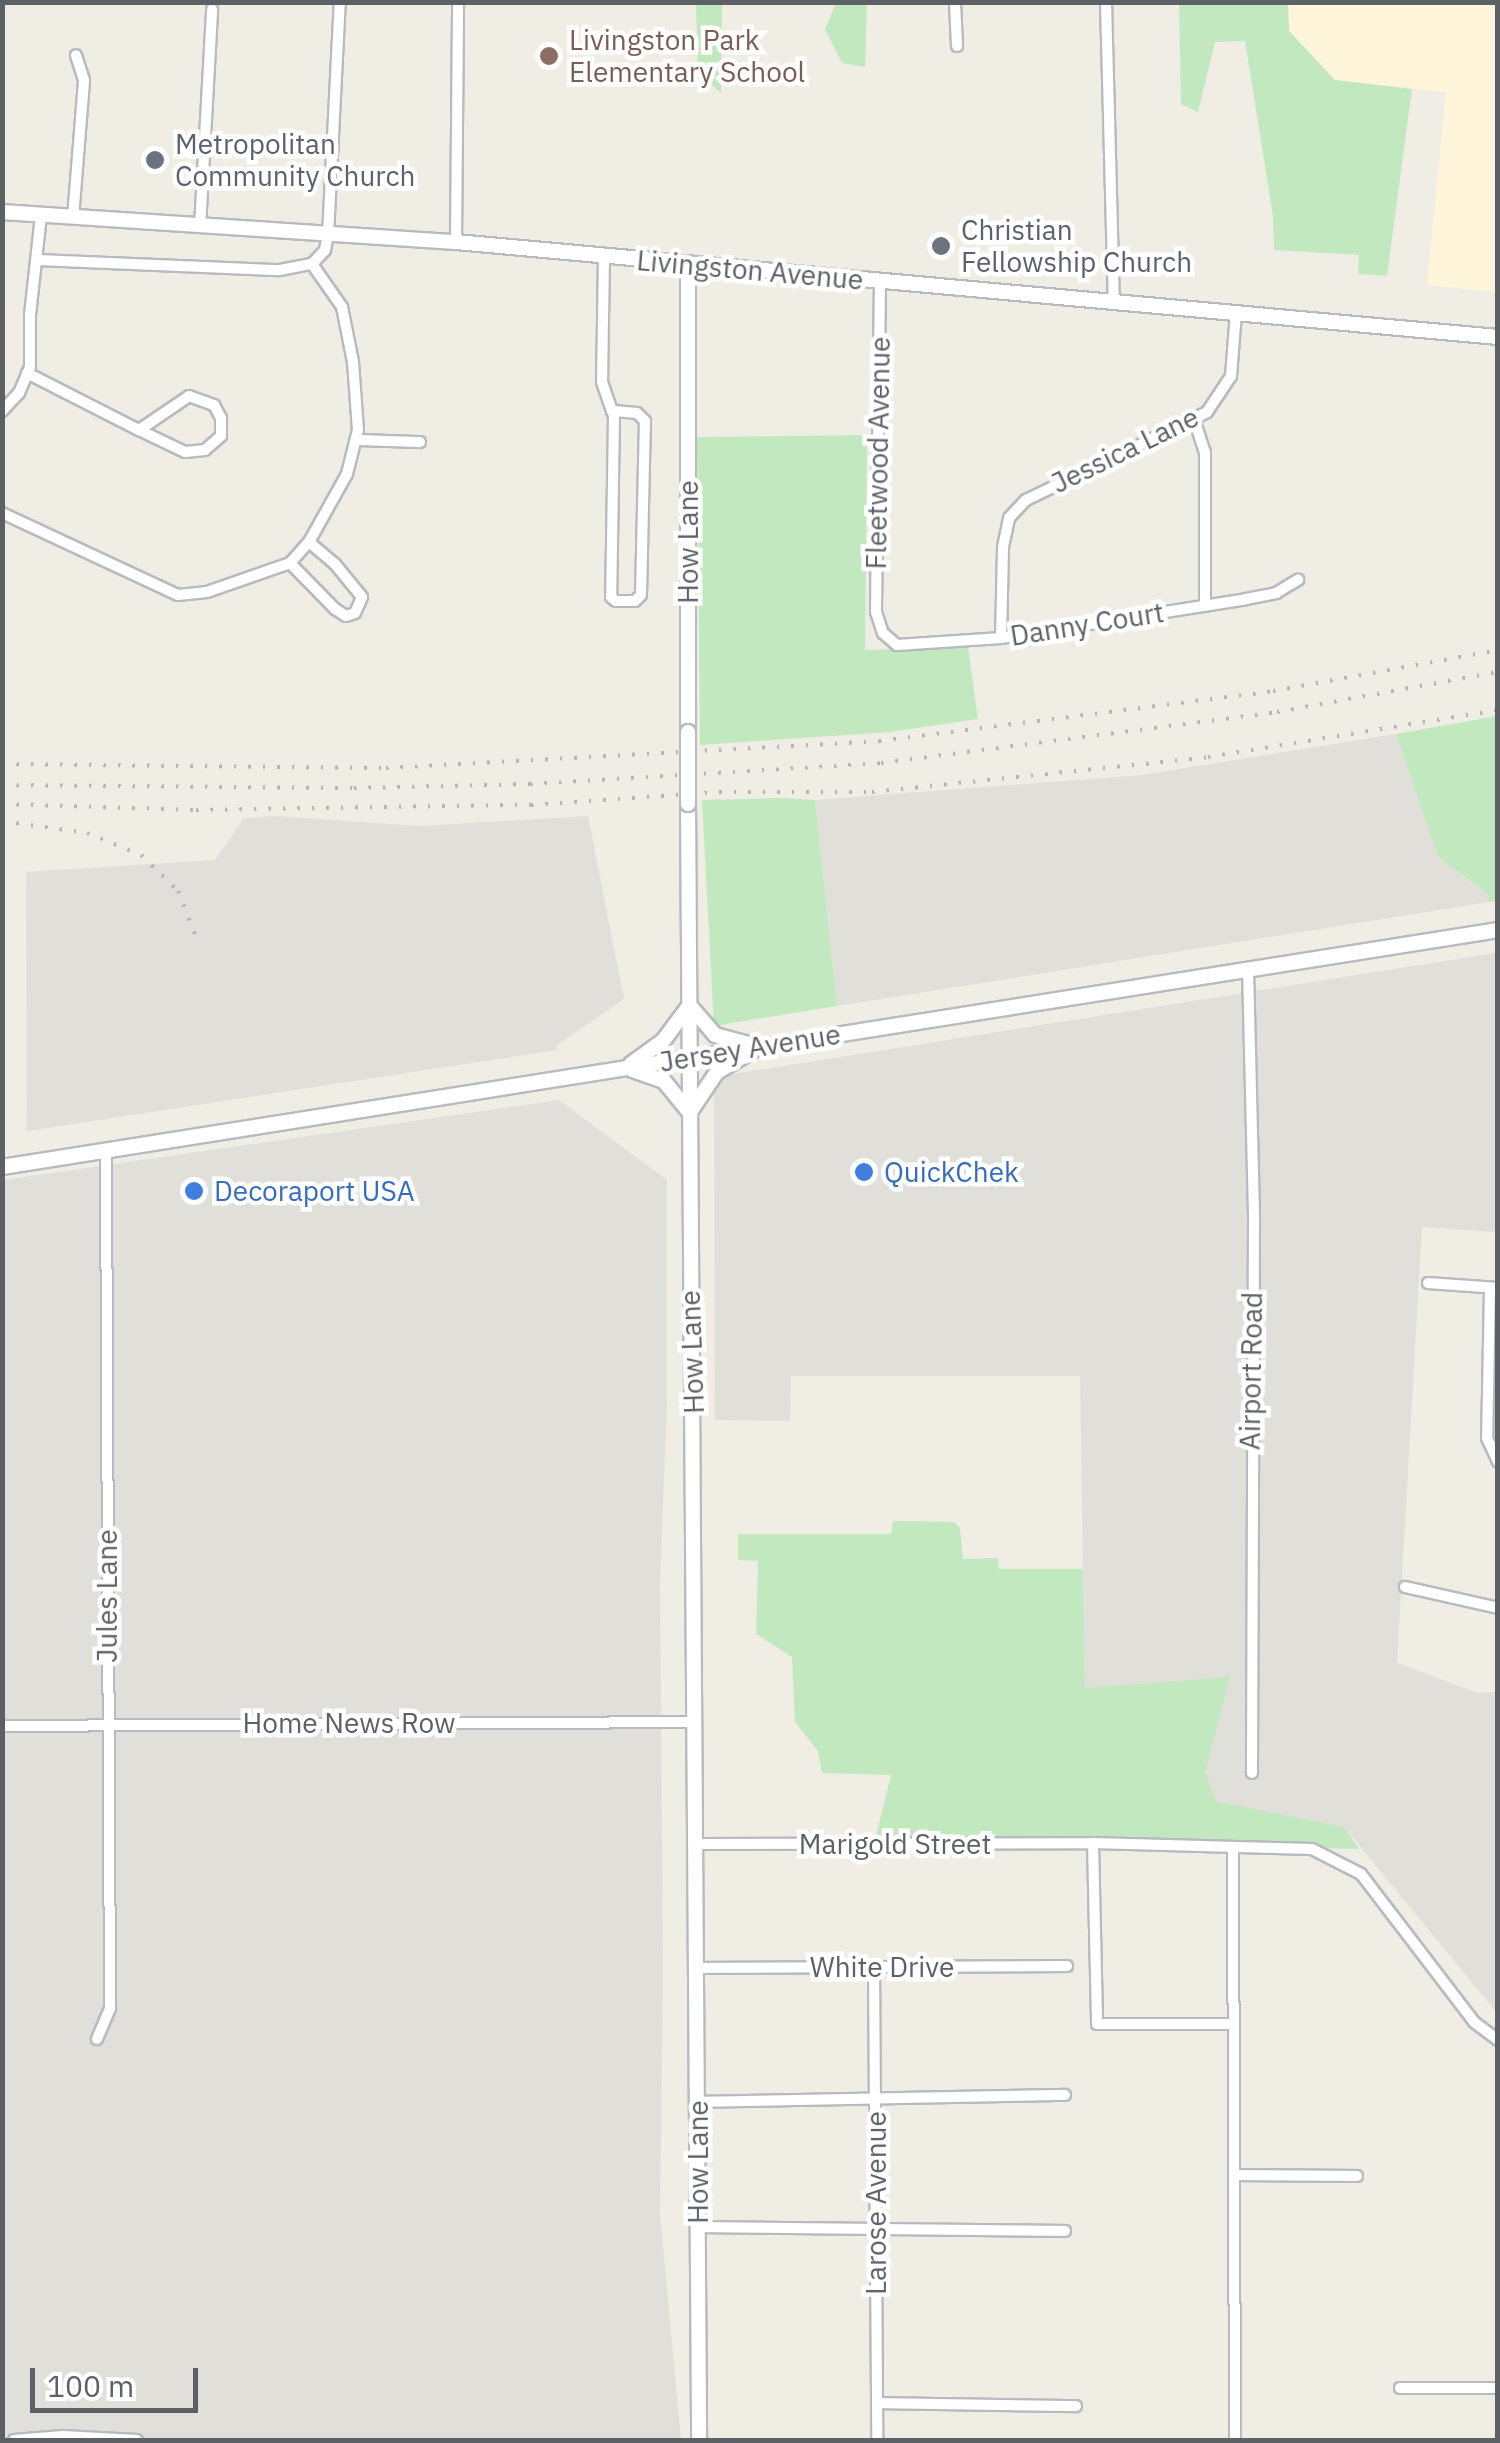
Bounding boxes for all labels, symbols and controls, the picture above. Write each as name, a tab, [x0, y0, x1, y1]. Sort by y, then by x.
place label: Livingston Park Elementary School	[569, 23, 805, 89]
marker: Livingston Park Elementary School	[538, 45, 560, 67]
place label: Metropolitan Community Church	[175, 127, 415, 193]
marker: Metropolitan Community Church	[144, 149, 166, 171]
place label: Christian Fellowship Church	[961, 213, 1192, 279]
marker: Christian Fellowship Church	[930, 235, 952, 257]
street label: Livingston Avenue	[635, 243, 865, 297]
street label: Fleetwood Avenue	[859, 336, 897, 570]
street label: Jessica Lane	[1046, 400, 1204, 500]
street label: How Lane	[671, 480, 705, 604]
street label: Danny Court	[1008, 595, 1166, 653]
street label: Jersey Avenue	[657, 1017, 843, 1079]
place label: QuickChek	[884, 1155, 1019, 1189]
marker: QuickChek	[853, 1161, 875, 1183]
place label: Decoraport USA	[214, 1174, 415, 1208]
marker: Decoraport USA	[183, 1180, 205, 1202]
street label: How Lane	[673, 1290, 711, 1414]
street label: Airport Road	[1233, 1292, 1269, 1450]
street label: Jules Lane	[90, 1529, 124, 1663]
street label: Home News Row	[242, 1706, 456, 1740]
street label: Marigold Street	[799, 1827, 991, 1861]
street label: White Drive	[810, 1950, 954, 1984]
street label: How Lane	[681, 2100, 715, 2224]
street label: Larose Avenue	[859, 2111, 893, 2295]
scale bar	[35, 2348, 202, 2410]
text: 100 m	[47, 2366, 134, 2405]

